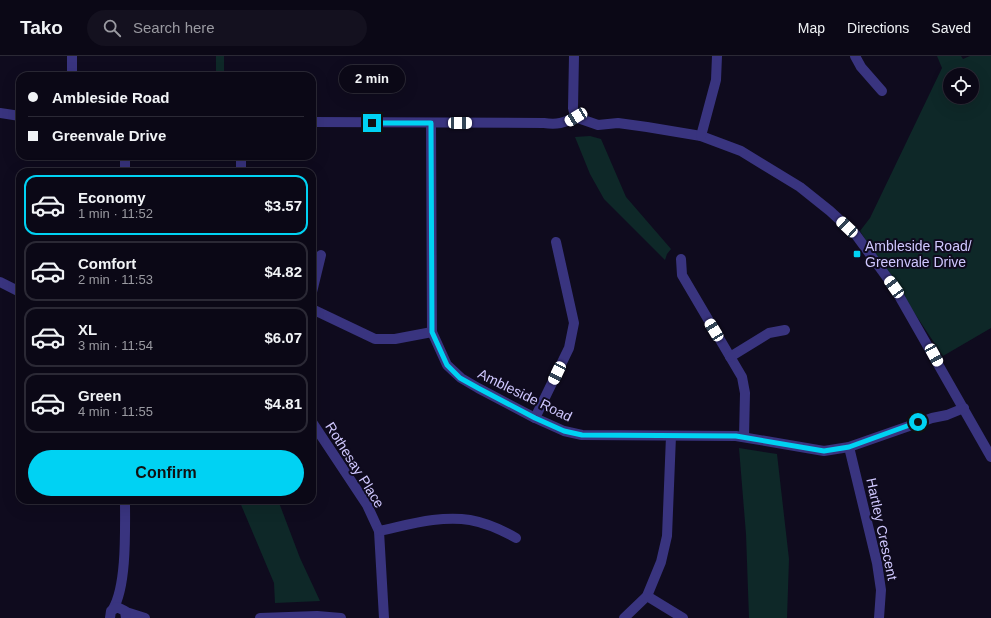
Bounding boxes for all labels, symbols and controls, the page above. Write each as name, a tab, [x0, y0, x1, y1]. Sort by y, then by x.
search box	[87, 10, 367, 46]
text: Tako	[20, 17, 63, 38]
icon: search	[101, 17, 123, 39]
text: Search here	[133, 19, 215, 36]
text: Map	[798, 20, 825, 36]
text: Directions	[847, 20, 909, 36]
text: Saved	[931, 20, 971, 36]
callout: 2 min	[339, 65, 405, 93]
map controls	[943, 68, 979, 104]
button: locate	[943, 68, 979, 104]
text: 2 min	[355, 71, 389, 86]
text: Ambleside Road	[52, 89, 170, 106]
car	[563, 106, 589, 128]
route end	[363, 114, 381, 132]
car	[448, 117, 472, 129]
text: Greenvale Drive	[52, 127, 166, 144]
icon: car	[30, 187, 66, 223]
text: Economy	[78, 189, 146, 206]
text: $3.57	[264, 197, 302, 214]
text: 1 min · 11:52	[78, 206, 153, 221]
car	[834, 214, 860, 240]
place label: Ambleside Road/ Greenvale Drive	[865, 238, 972, 270]
marker: Ambleside Road/ Greenvale Drive	[852, 249, 862, 259]
icon: car	[30, 253, 66, 289]
text: Comfort	[78, 255, 136, 272]
text: $4.82	[264, 263, 302, 280]
text: 2 min · 11:53	[78, 272, 153, 287]
car	[882, 274, 906, 300]
car	[703, 317, 725, 343]
icon: car	[30, 319, 66, 355]
text: XL	[78, 321, 97, 338]
text: $6.07	[264, 329, 302, 346]
text: 3 min · 11:54	[78, 338, 153, 353]
car	[923, 342, 945, 368]
car	[546, 360, 568, 386]
street label: Ambleside Road	[475, 365, 575, 425]
icon: car	[30, 385, 66, 421]
text: Green	[78, 387, 121, 404]
text: $4.81	[264, 395, 302, 412]
text: 4 min · 11:55	[78, 404, 153, 419]
route start	[909, 413, 927, 431]
street label: Rothesay Place	[322, 419, 388, 511]
button: Confirm	[28, 450, 304, 496]
street label: Hartley Crescent	[863, 476, 901, 582]

